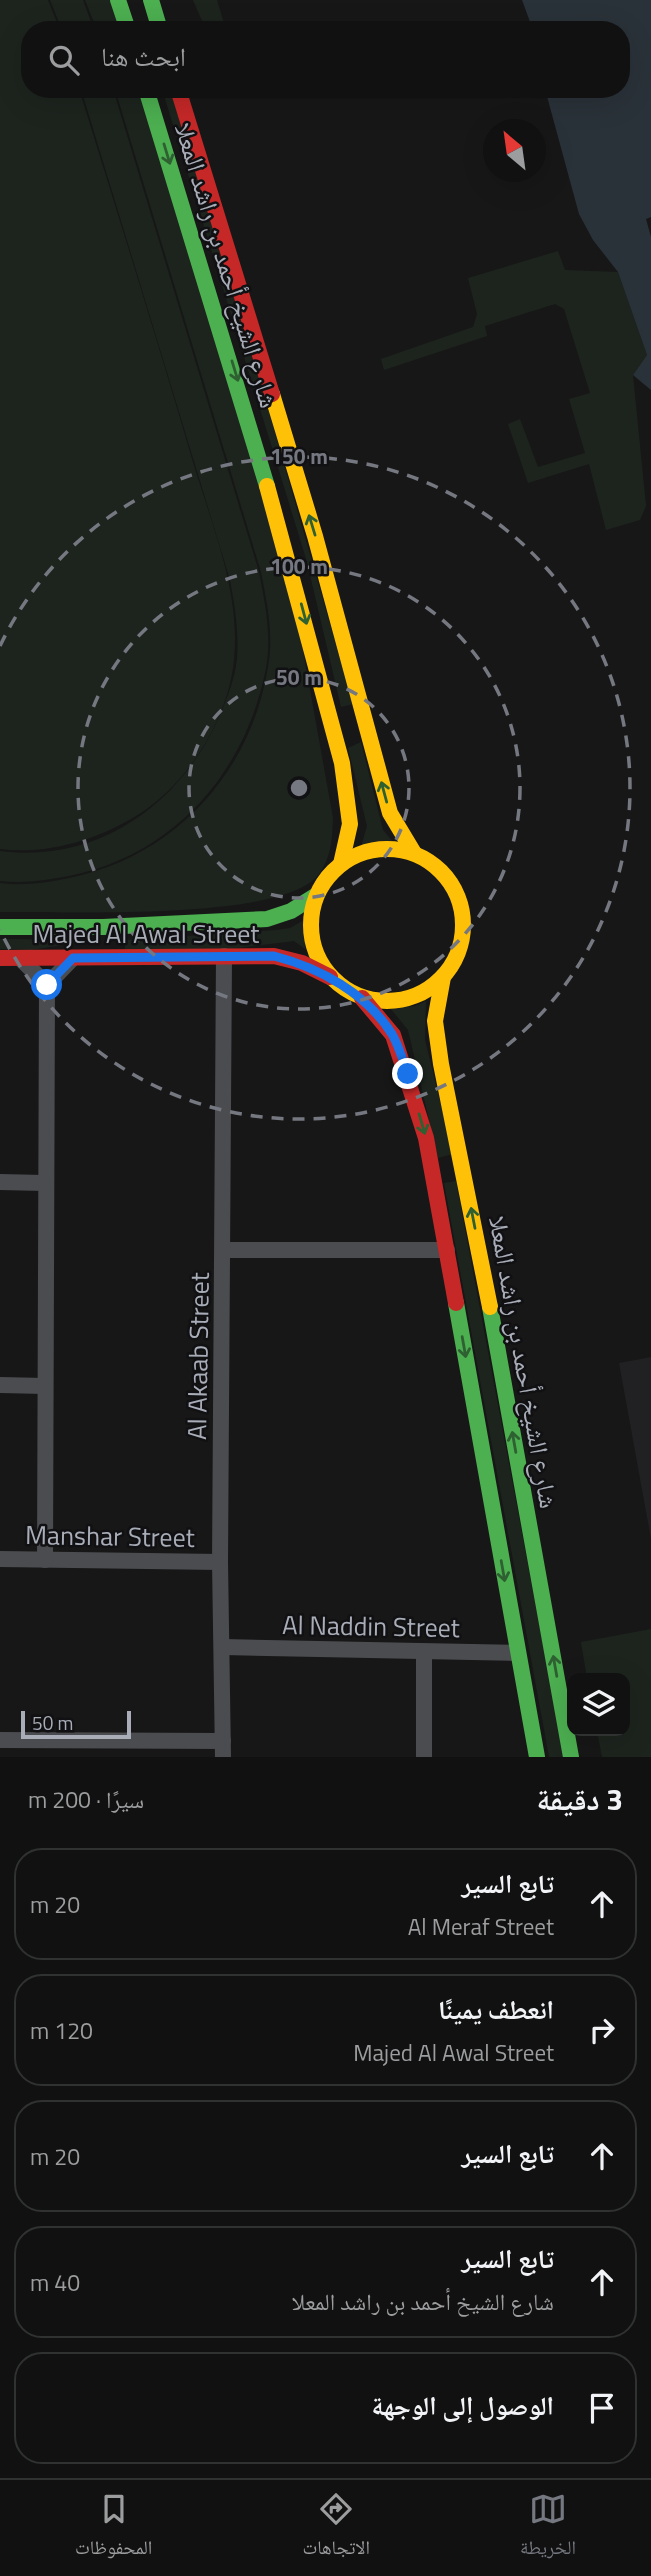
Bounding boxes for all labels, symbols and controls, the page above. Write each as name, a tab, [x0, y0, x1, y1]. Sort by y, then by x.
search box	[21, 21, 630, 98]
text: ابحث هنا	[101, 37, 186, 76]
icon: search	[45, 41, 83, 79]
street label: شارع الشيخ أحمد بن راشد المعلا	[165, 118, 289, 412]
north arrow	[483, 119, 546, 182]
one-way arrow	[161, 143, 174, 165]
one-way arrow	[230, 360, 242, 382]
text: 150 m	[270, 440, 328, 472]
one-way arrow	[304, 514, 317, 536]
text: 100 m	[270, 550, 328, 582]
one-way arrow	[298, 602, 311, 625]
text: 50 m	[276, 661, 322, 693]
centre of rings	[287, 776, 311, 800]
one-way arrow	[377, 781, 390, 803]
street label: Majed Al Awal Street	[33, 914, 259, 953]
route start	[31, 969, 62, 1000]
route end	[392, 1058, 423, 1089]
one-way arrow	[416, 1112, 429, 1135]
one-way arrow	[466, 1207, 479, 1230]
street label: شارع الشيخ أحمد بن راشد المعلا	[479, 1213, 569, 1511]
street label: Al Akaab Street	[177, 1272, 219, 1440]
one-way arrow	[458, 1335, 471, 1358]
one-way arrow	[507, 1431, 520, 1454]
street label: Manshar Street	[25, 1515, 195, 1557]
one-way arrow	[497, 1559, 510, 1582]
street label: Al Naddin Street	[282, 1605, 460, 1647]
one-way arrow	[548, 1655, 561, 1678]
map controls	[567, 1673, 630, 1736]
button: layers	[567, 1673, 630, 1736]
scale bar	[21, 1708, 131, 1740]
text: 50 m	[32, 1708, 73, 1737]
text: 3 دقيقة	[537, 1776, 623, 1822]
text: سيرًا · 200 m	[28, 1782, 144, 1817]
text: تابع السير	[462, 1864, 554, 1903]
icon: ahead	[583, 1885, 621, 1923]
text: 20 m	[30, 1887, 80, 1922]
text: Al Meraf Street	[408, 1909, 554, 1944]
text: انعطف يمينًا	[438, 1990, 554, 2029]
icon: right	[583, 2011, 621, 2049]
text: 120 m	[30, 2013, 93, 2048]
text: Majed Al Awal Street	[353, 2035, 554, 2070]
text: تابع السير	[462, 2134, 554, 2173]
icon: ahead	[583, 2137, 621, 2175]
text: 20 m	[30, 2139, 80, 2174]
text: تابع السير	[462, 2239, 554, 2278]
icon: ahead	[583, 2263, 621, 2301]
text: 40 m	[30, 2265, 80, 2300]
text: شارع الشيخ أحمد بن راشد المعلا	[292, 2284, 554, 2319]
text: الوصول إلى الوجهة	[372, 2386, 554, 2425]
icon: arrive	[583, 2389, 621, 2427]
tab: المحفوظات	[75, 2490, 152, 2566]
tab: الاتجاهات	[302, 2490, 370, 2566]
tab: الخريطة	[520, 2490, 576, 2566]

